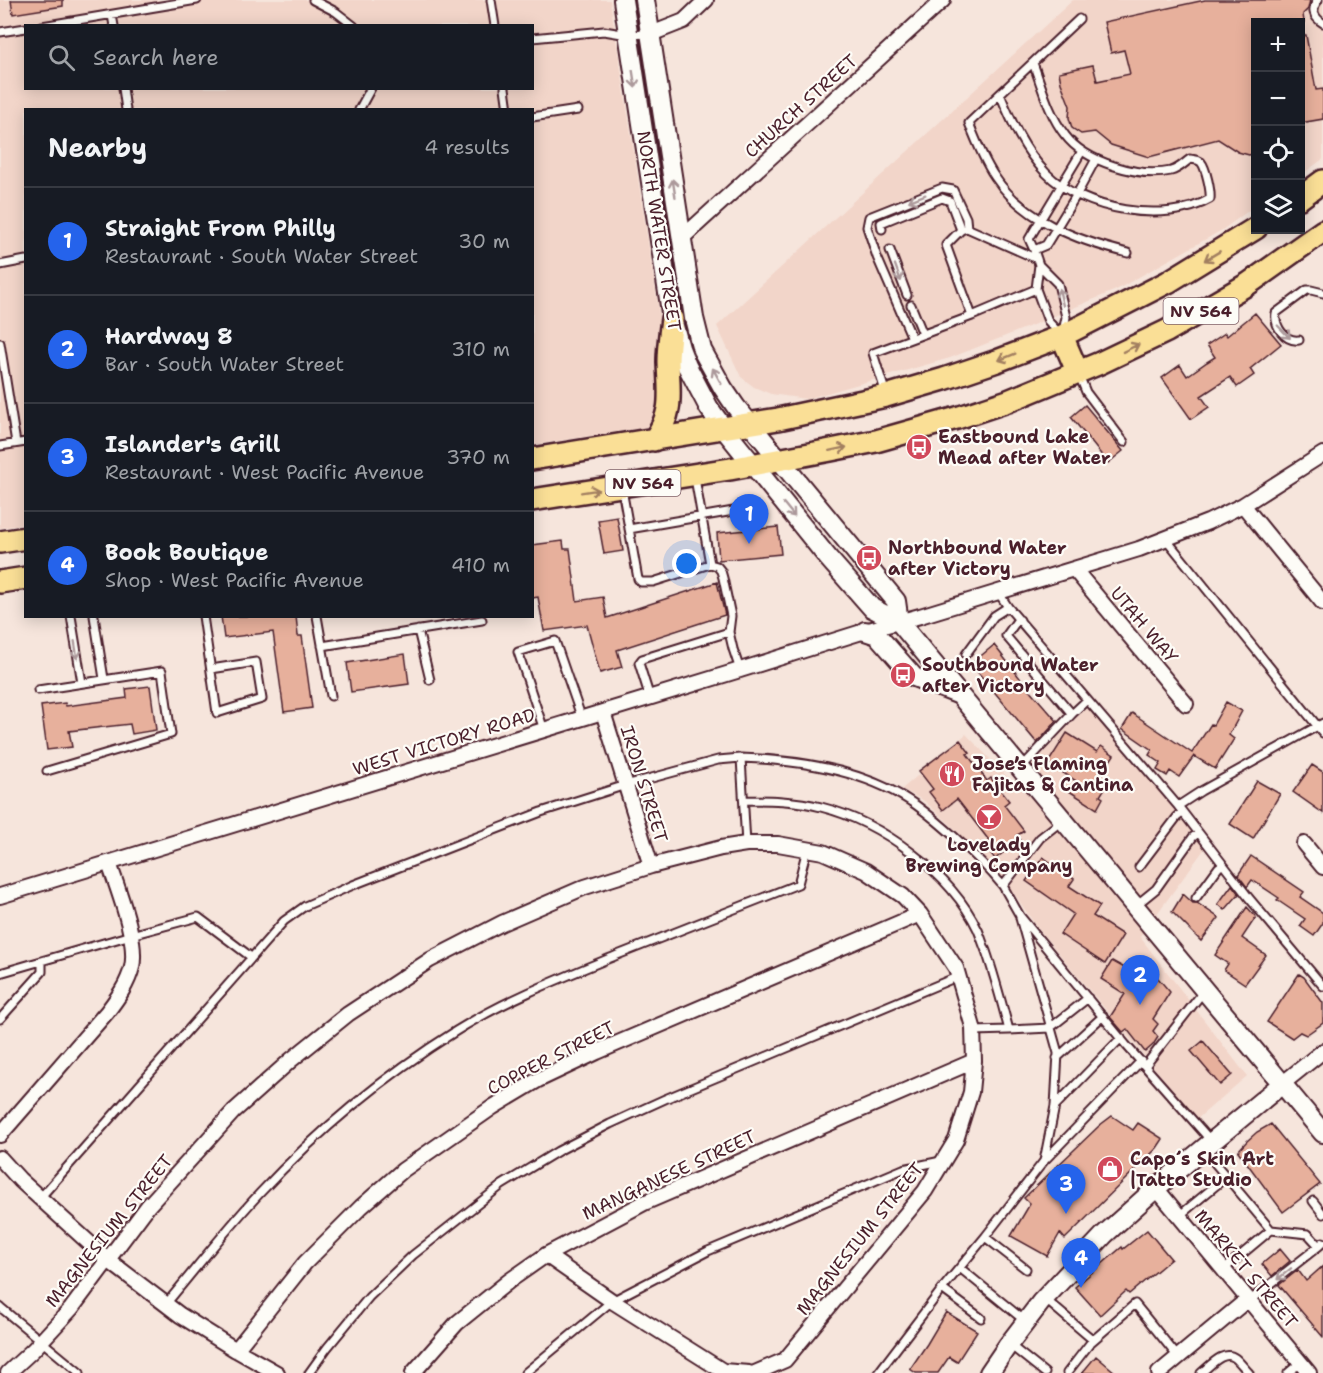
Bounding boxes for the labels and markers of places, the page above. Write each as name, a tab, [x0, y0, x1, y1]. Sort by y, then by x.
place label: Eastbound Lake Mead after Water	[938, 425, 1111, 470]
bus stop icon: Eastbound Lake Mead after Water	[904, 432, 934, 462]
pin: 1	[730, 494, 768, 544]
place label: Northbound Water after Victory	[888, 536, 1067, 581]
bus stop icon: Northbound Water after Victory	[854, 543, 884, 573]
place label: Southbound Water after Victory	[922, 653, 1099, 698]
bus stop icon: Southbound Water after Victory	[888, 660, 918, 690]
place label: Jose’s Flaming Fajitas & Cantina	[972, 752, 1134, 797]
restaurant icon: Jose’s Flaming Fajitas & Cantina	[937, 759, 967, 789]
bar icon: Lovelady Brewing Company	[974, 802, 1004, 832]
place label: Lovelady Brewing Company	[906, 833, 1073, 878]
pin: 2	[1120, 956, 1160, 1005]
place label: Capo´s Skin Art |Tatto Studio	[1130, 1147, 1274, 1192]
shop icon: Capo´s Skin Art |Tatto Studio	[1095, 1154, 1125, 1184]
pin: 3	[1046, 1164, 1086, 1214]
pin: 4	[1062, 1238, 1100, 1288]

